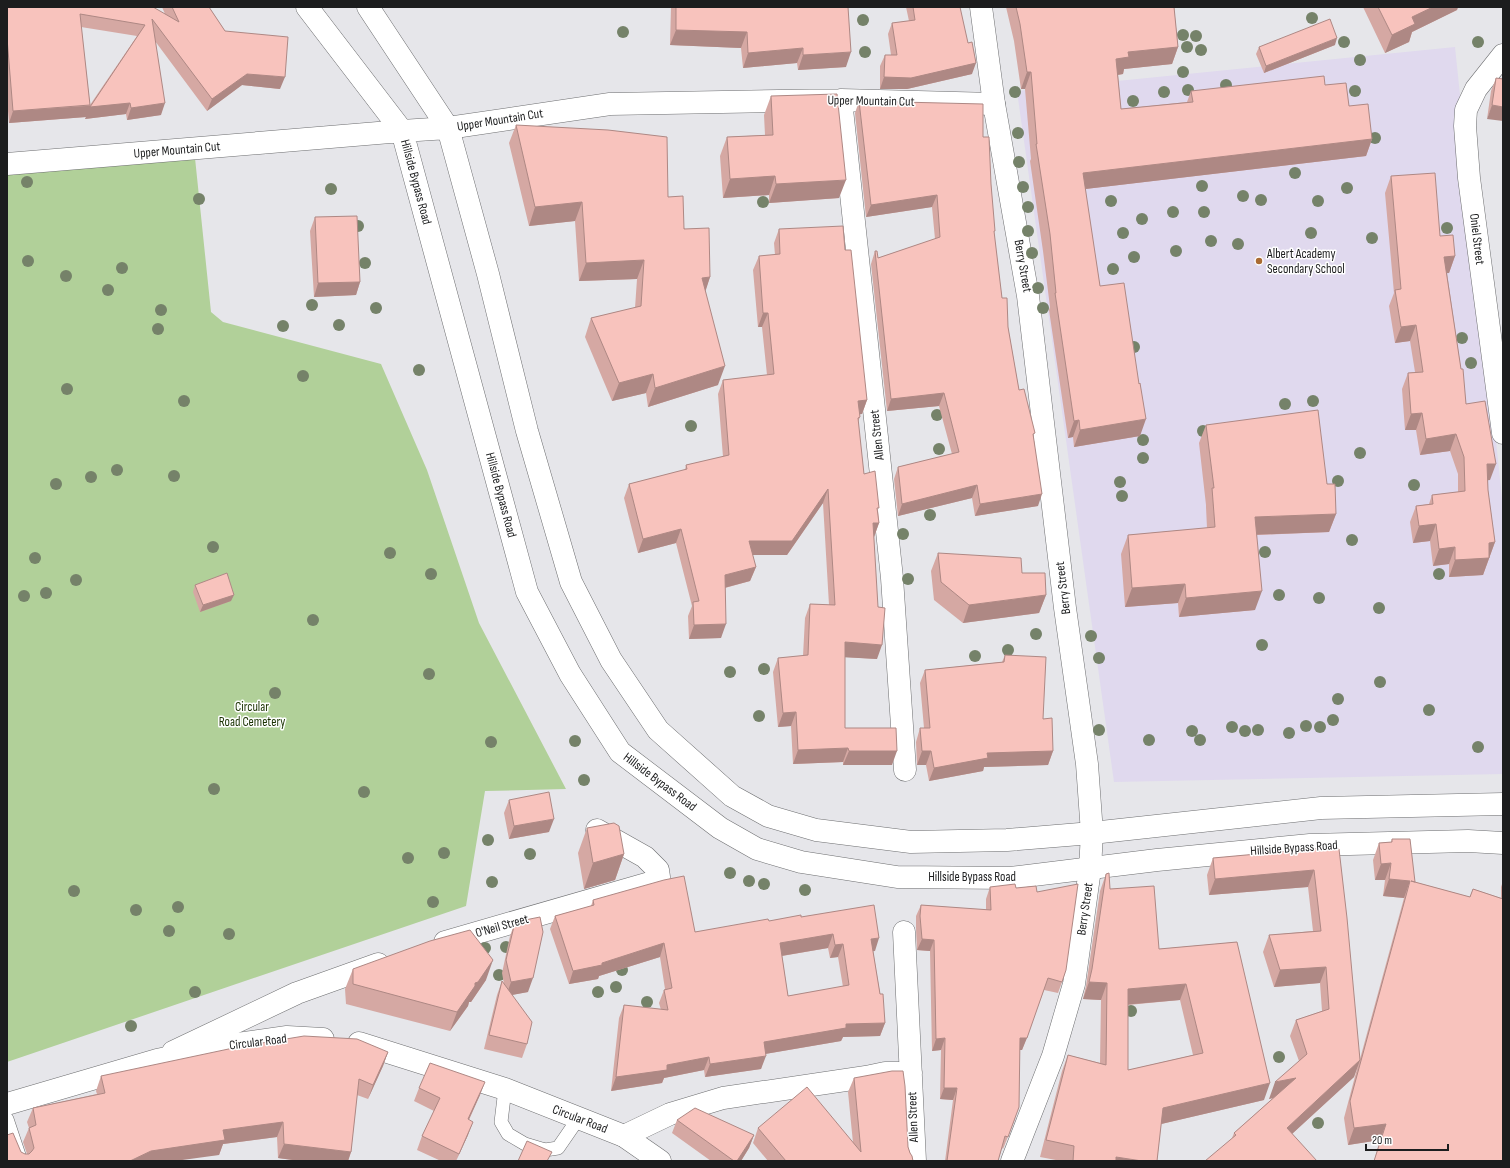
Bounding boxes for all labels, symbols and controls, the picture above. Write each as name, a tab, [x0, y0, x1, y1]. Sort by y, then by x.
street label: Upper Mountain Cut	[827, 92, 915, 110]
street label: Upper Mountain Cut	[456, 105, 544, 135]
street label: Upper Mountain Cut	[133, 138, 221, 162]
street label: Hillside Bypass Road	[397, 138, 435, 226]
street label: Oniel Street	[1466, 212, 1488, 266]
street label: Berry Street	[1011, 238, 1035, 294]
place label: Albert Academy Secondary School	[1266, 246, 1345, 277]
marker: Albert Academy Secondary School	[1254, 256, 1264, 266]
street label: Allen Street	[866, 409, 888, 462]
street label: Hillside Bypass Road	[482, 451, 520, 539]
street label: Berry Street	[1052, 561, 1074, 615]
park label: Circular Road Cemetery	[219, 699, 285, 730]
street label: Hillside Bypass Road	[620, 749, 700, 815]
street label: Hillside Bypass Road	[1250, 837, 1338, 859]
street label: Hillside Bypass Road	[928, 869, 1016, 885]
street label: Berry Street	[1073, 882, 1097, 936]
street label: O'Neil Street	[474, 911, 530, 941]
street label: Circular Road	[228, 1031, 288, 1053]
street label: Allen Street	[904, 1091, 922, 1144]
street label: Circular Road	[550, 1101, 610, 1137]
scale bar	[1366, 1126, 1448, 1152]
text: 20 m	[1372, 1133, 1392, 1148]

